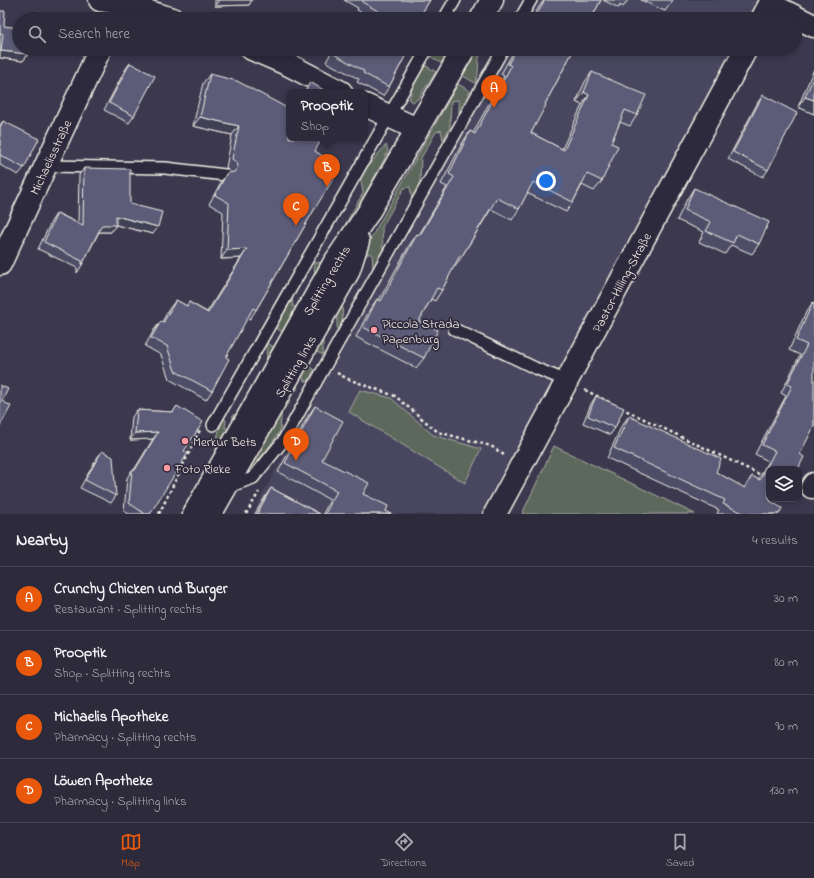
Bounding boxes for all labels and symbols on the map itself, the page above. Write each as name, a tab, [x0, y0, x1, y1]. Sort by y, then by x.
pin: A	[481, 75, 507, 108]
street label: Michaelisstraße	[26, 117, 77, 198]
pin: B	[314, 154, 340, 187]
your location	[536, 171, 556, 191]
pin: C	[283, 193, 309, 226]
street label: Pastor-Hilling-Straße	[588, 229, 658, 336]
street label: Splitting rechts	[299, 242, 357, 320]
place label: Piccola Strada Papenburg	[382, 315, 460, 350]
marker: Piccola Strada Papenburg	[369, 325, 379, 335]
street label: Splitting links	[271, 332, 323, 402]
pin: D	[283, 428, 309, 461]
place label: Merkur Bets	[193, 433, 257, 452]
marker: Merkur Bets	[180, 436, 190, 446]
place label: Foto Rieke	[174, 460, 230, 479]
marker: Foto Rieke	[162, 463, 172, 473]

